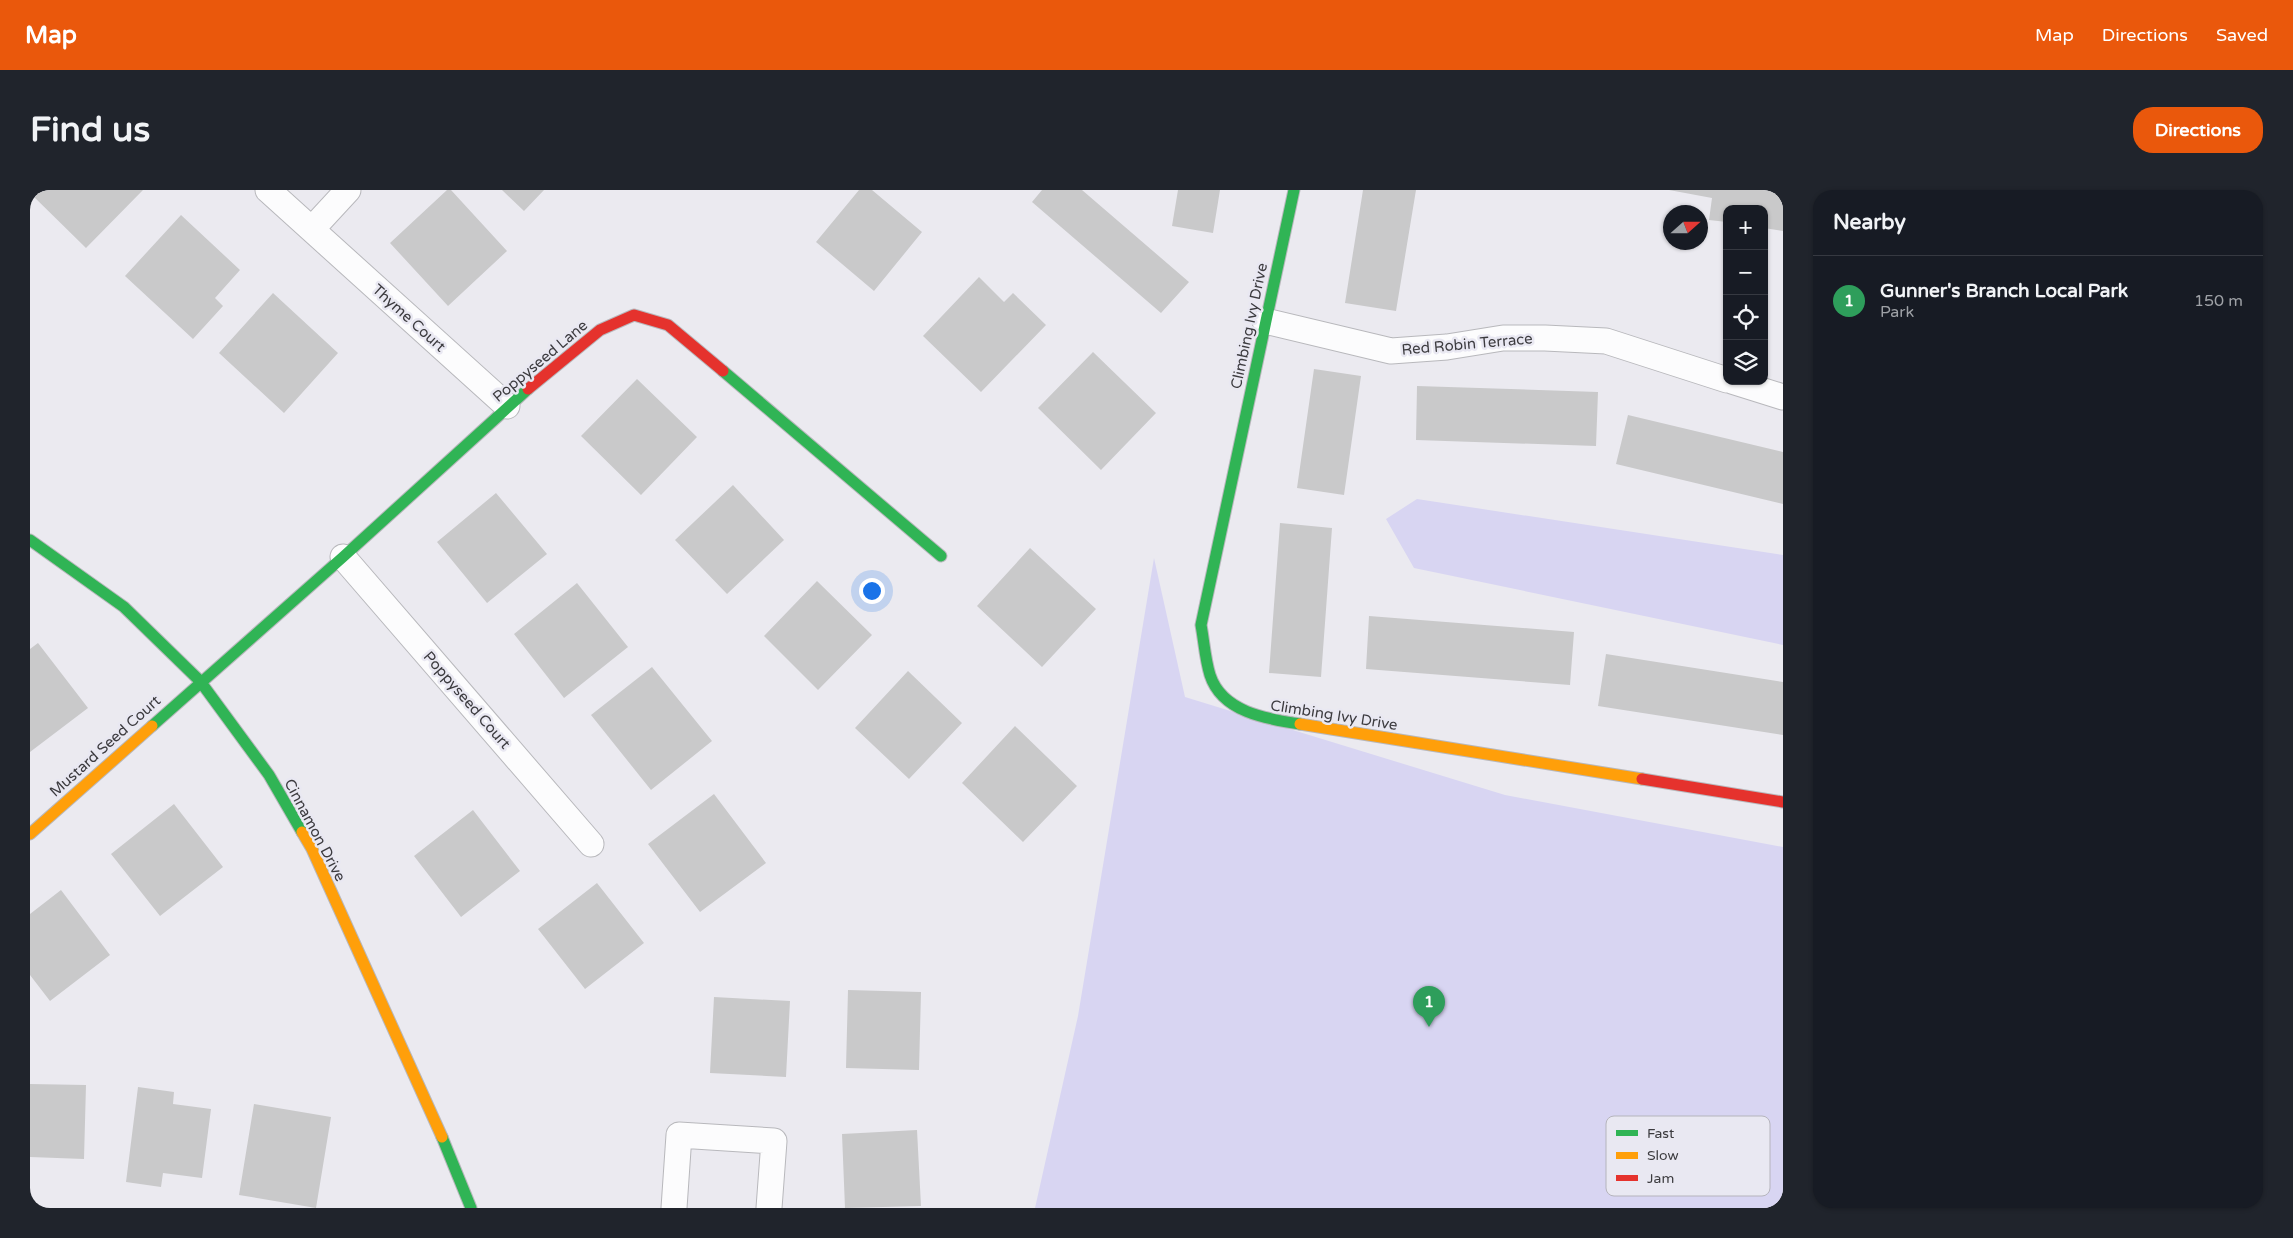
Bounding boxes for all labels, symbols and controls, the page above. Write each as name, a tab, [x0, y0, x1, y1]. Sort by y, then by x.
text: Map	[25, 21, 77, 50]
text: Map	[2035, 24, 2074, 46]
text: Directions	[2102, 24, 2188, 46]
text: Saved	[2216, 24, 2268, 46]
button: Directions	[2133, 107, 2263, 153]
text: Find us	[30, 109, 150, 151]
north arrow	[1663, 205, 1708, 250]
map controls	[1723, 205, 1768, 385]
button: +	[1723, 205, 1768, 250]
text: Nearby	[1833, 210, 1906, 235]
button: −	[1723, 250, 1768, 295]
street label: Climbing Ivy Drive	[1227, 261, 1271, 391]
street label: Thyme Court	[369, 280, 449, 356]
text: Gunner's Branch Local Park	[1880, 280, 2128, 302]
text: 1	[1844, 291, 1854, 311]
text: 150 m	[2194, 291, 2243, 311]
button: locate	[1723, 295, 1768, 340]
text: Park	[1880, 302, 1914, 322]
street label: Poppyseed Lane	[489, 316, 591, 406]
street label: Red Robin Terrace	[1401, 329, 1533, 359]
button: layers	[1723, 340, 1768, 385]
your location	[859, 578, 885, 604]
street label: Poppyseed Court	[420, 648, 514, 753]
street label: Mustard Seed Court	[46, 691, 164, 801]
street label: Climbing Ivy Drive	[1269, 696, 1399, 734]
street label: Cinnamon Drive	[280, 776, 350, 884]
pin: 1	[1413, 986, 1445, 1027]
legend	[1606, 1116, 1770, 1196]
text: Fast	[1647, 1125, 1675, 1142]
text: Slow	[1647, 1147, 1679, 1164]
text: Jam	[1647, 1170, 1674, 1187]

